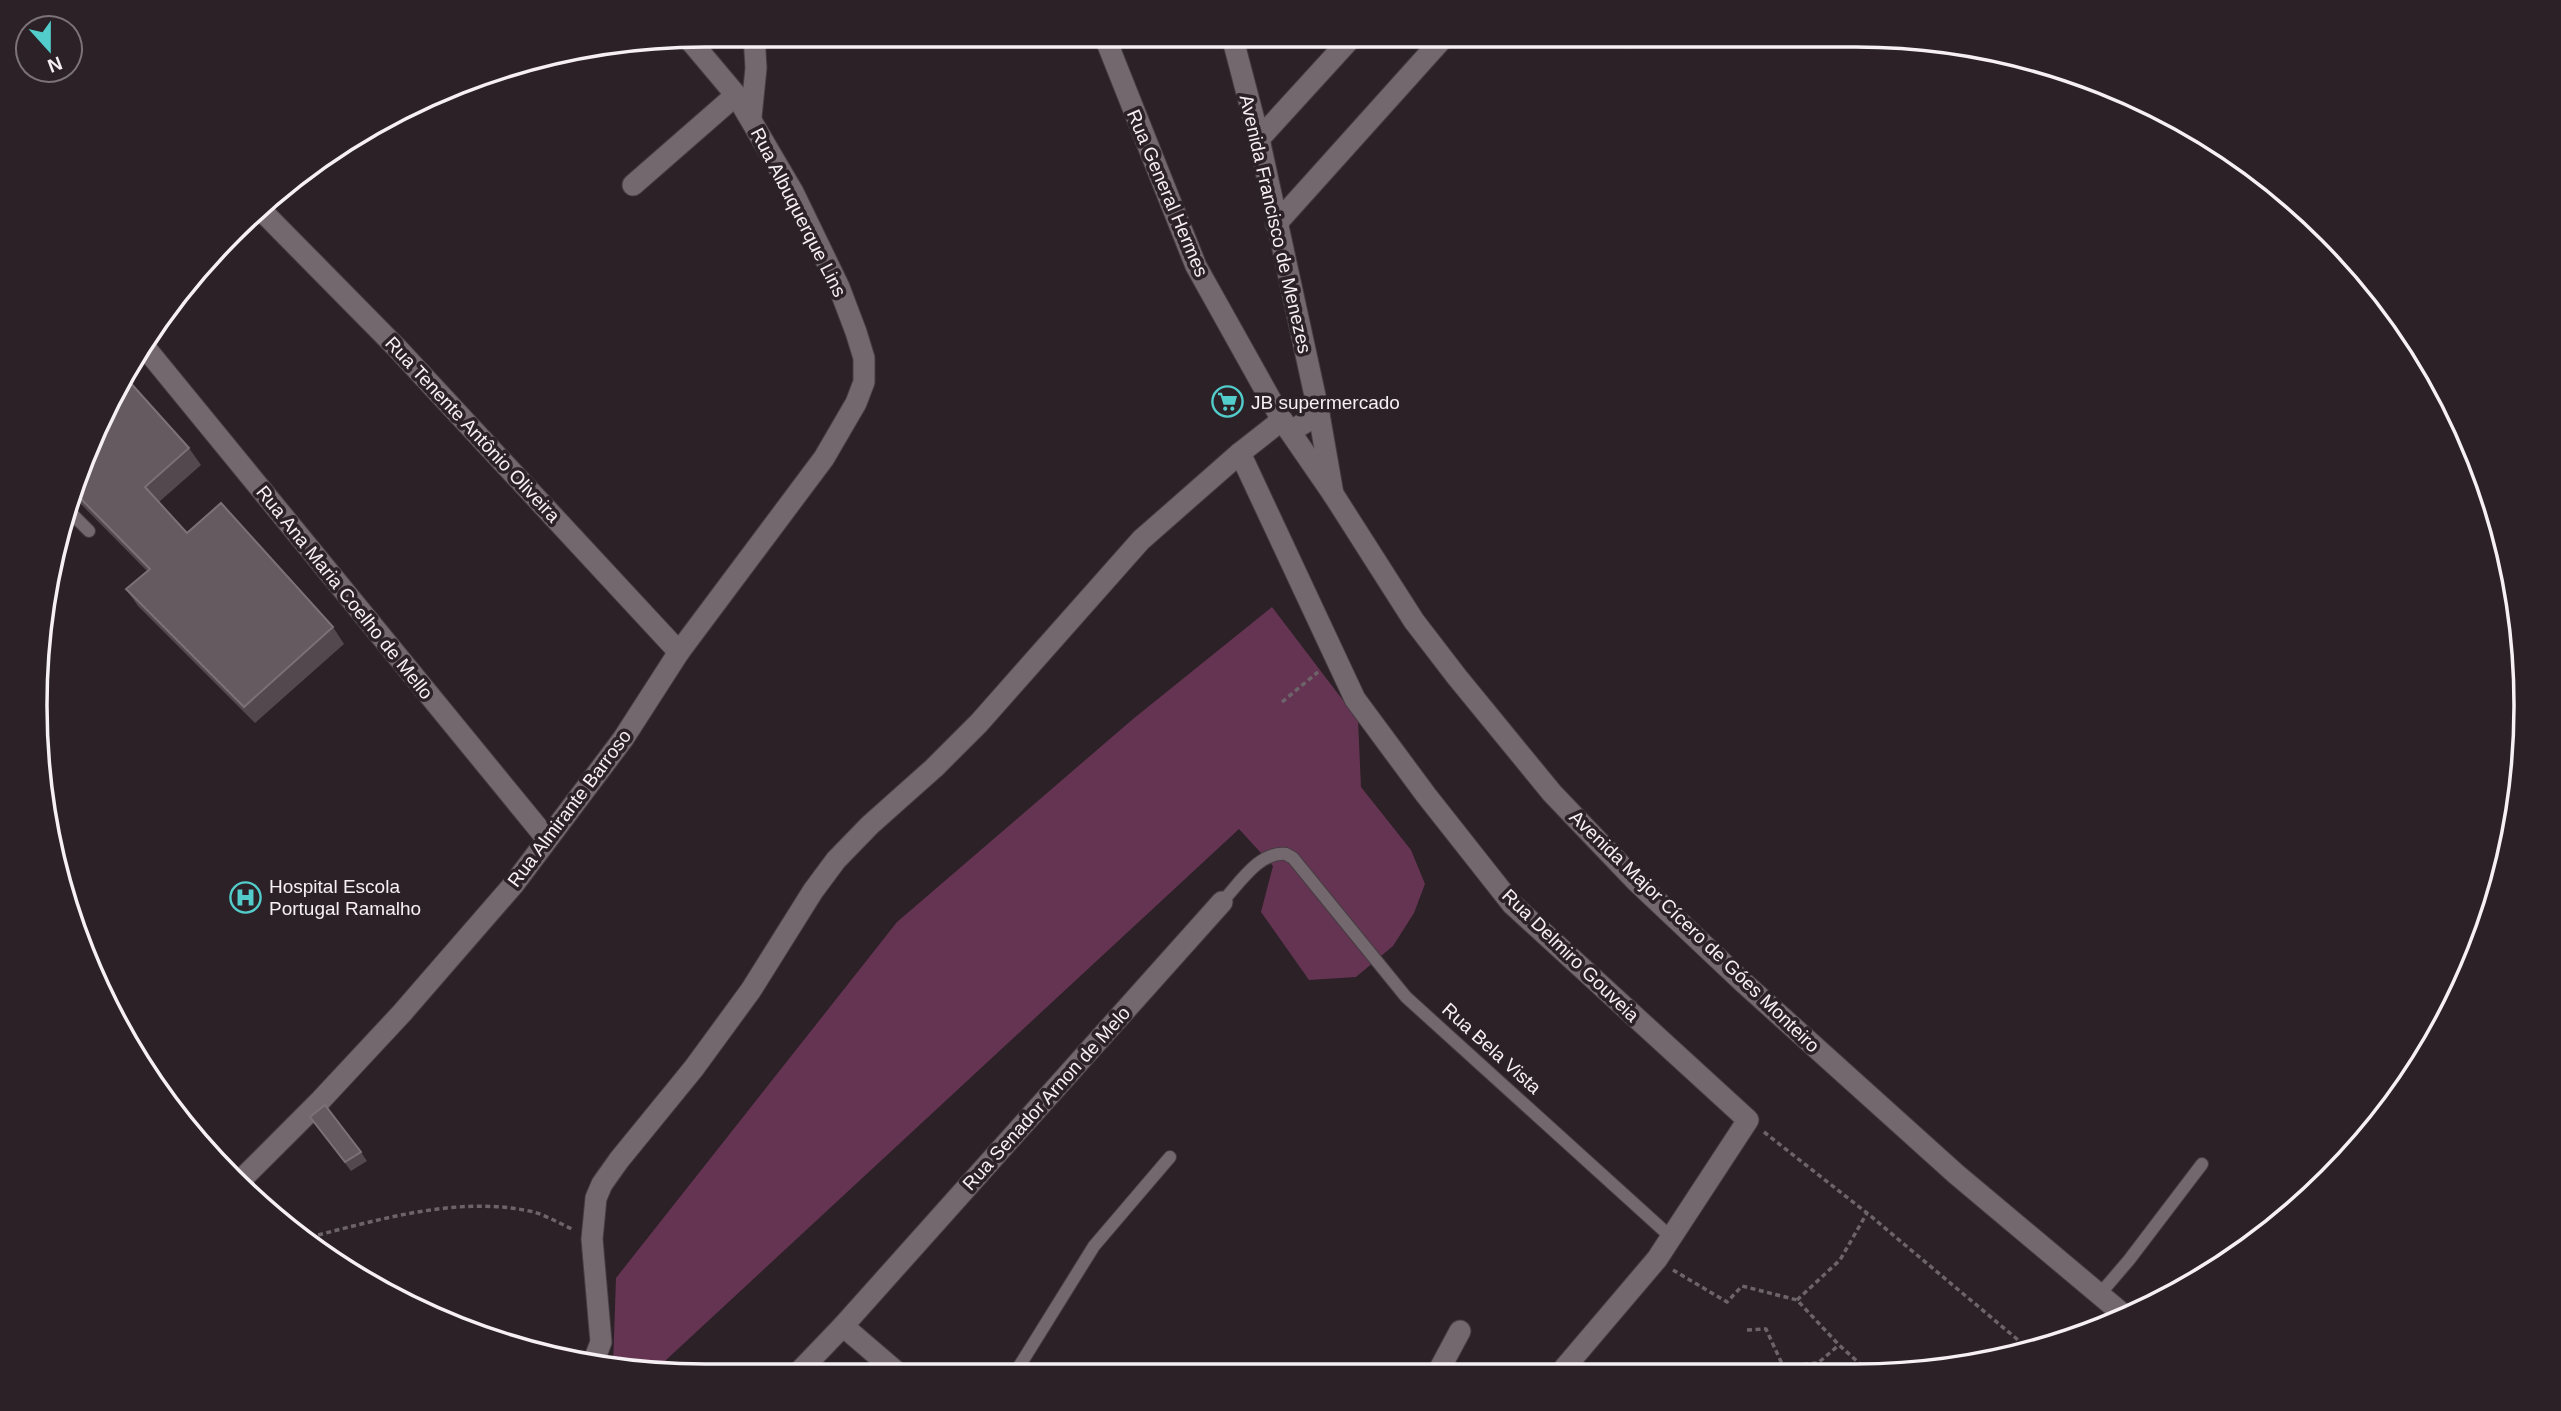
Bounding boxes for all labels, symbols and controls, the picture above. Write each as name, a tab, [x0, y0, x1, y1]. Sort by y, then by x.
north arrow	[14, 14, 84, 84]
text: N	[45, 52, 65, 77]
street label: Avenida Francisco de Menezes	[1236, 93, 1316, 355]
street label: Rua General Hermes	[1123, 106, 1212, 280]
street label: Rua Albuquerque Lins	[747, 124, 850, 300]
street label: Rua Tenente Antônio Oliveira	[381, 332, 564, 527]
supermarket icon: JB supermercado	[1211, 385, 1245, 419]
place label: JB supermercado	[1251, 392, 1400, 413]
street label: Rua Ana Maria Coelho de Mello	[252, 481, 437, 703]
street label: Rua Almirante Barroso	[503, 726, 635, 891]
street label: Avenida Major Cícero de Góes Monteiro	[1566, 806, 1824, 1057]
place label: Hospital Escola Portugal Ramalho	[269, 876, 421, 919]
hospital icon: Hospital Escola Portugal Ramalho	[229, 880, 263, 914]
street label: Rua Delmiro Gouveia	[1498, 885, 1644, 1026]
street label: Rua Bela Vista	[1438, 999, 1546, 1098]
street label: Rua Senador Arnon de Melo	[958, 1002, 1134, 1194]

